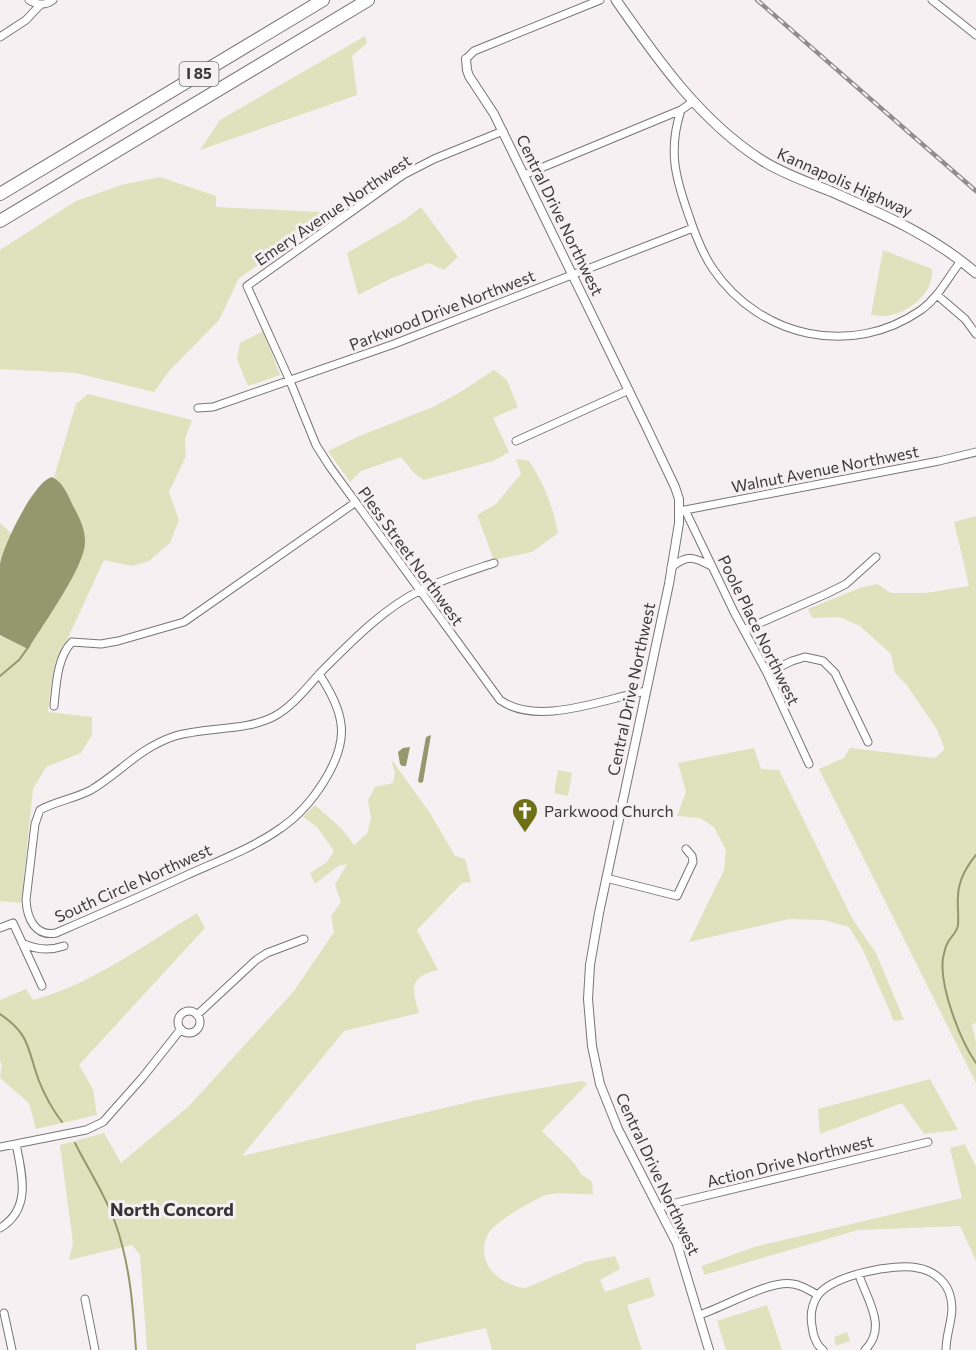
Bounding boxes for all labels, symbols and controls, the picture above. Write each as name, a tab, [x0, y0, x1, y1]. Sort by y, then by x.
road number: I 85	[180, 62, 218, 86]
street label: Central Drive Northwest	[513, 131, 608, 299]
street label: Kannapolis Highway	[775, 143, 916, 220]
street label: Emery Avenue Northwest	[251, 150, 415, 269]
street label: Parkwood Drive Northwest	[346, 265, 538, 354]
street label: Walnut Avenue Northwest	[730, 441, 921, 496]
street label: Pless Street Northwest	[355, 483, 468, 629]
street label: Poole Place Northwest	[715, 552, 804, 708]
street label: Central Drive Northwest	[603, 600, 658, 777]
church icon: Parkwood Church	[510, 796, 540, 834]
place label: Parkwood Church	[544, 801, 674, 820]
street label: South Circle Northwest	[51, 839, 215, 926]
street label: Central Drive Northwest	[612, 1090, 705, 1258]
street label: Action Drive Northwest	[705, 1130, 876, 1190]
district label: North Concord	[110, 1198, 234, 1220]

